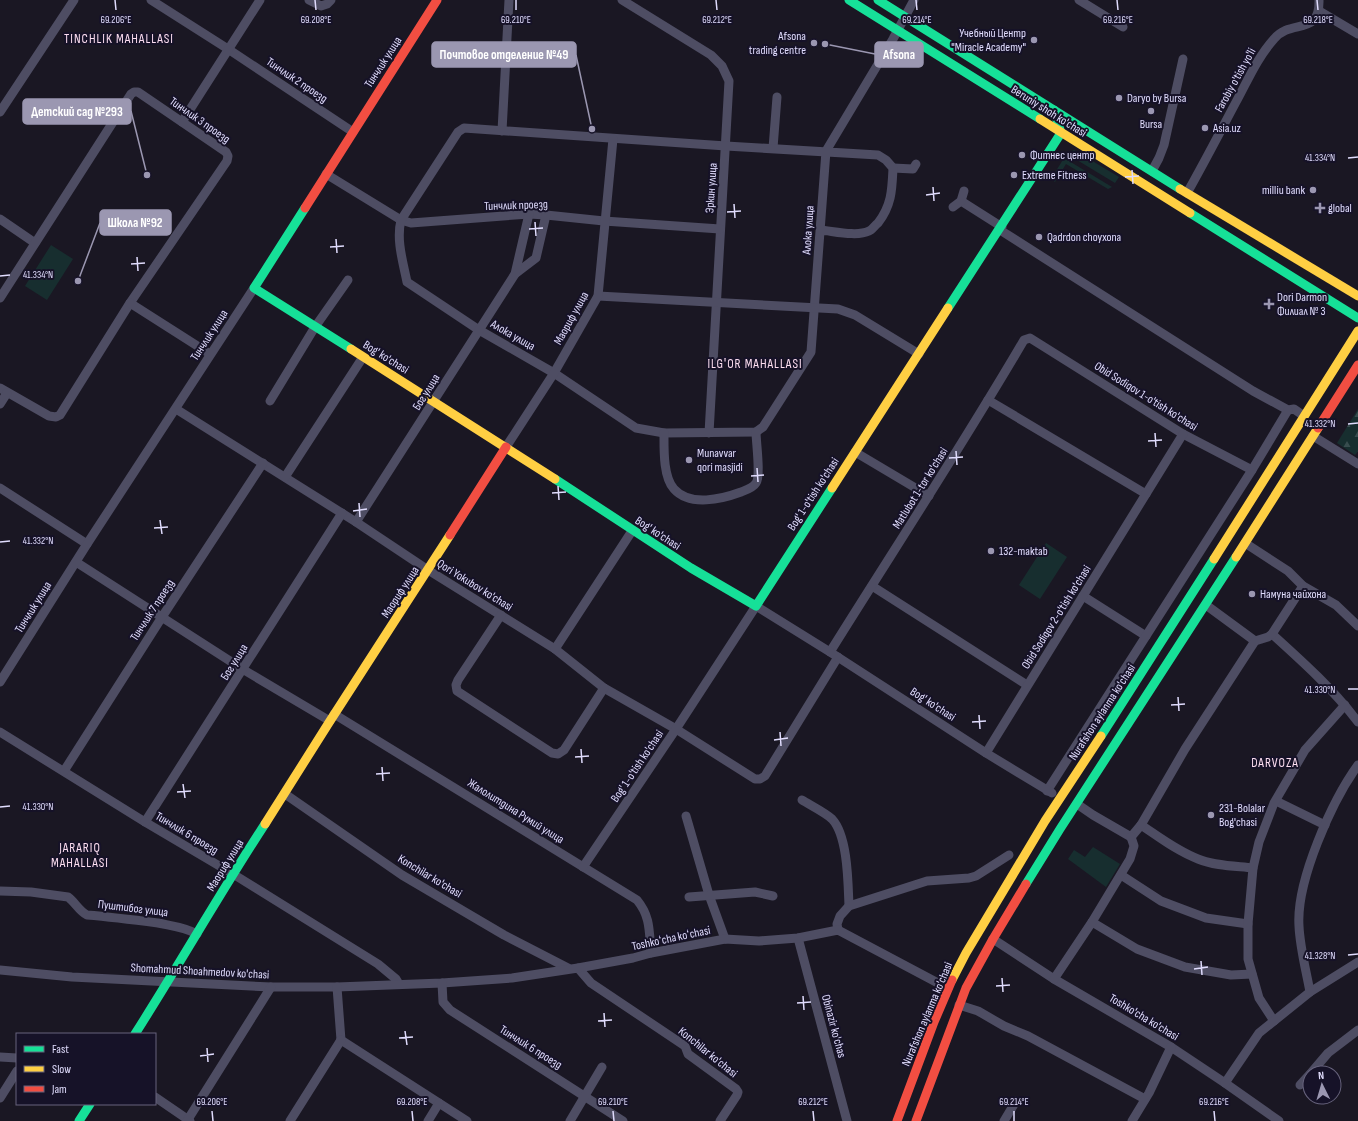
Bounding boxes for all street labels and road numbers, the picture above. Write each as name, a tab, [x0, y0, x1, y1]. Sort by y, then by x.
street label: Тинчлик улица	[361, 34, 406, 91]
street label: Farobiy o'tish yo'li	[1212, 45, 1259, 115]
street label: Тинчлик 2 проезд	[263, 54, 330, 106]
street label: Beruniy shoh ko'chasi	[1008, 82, 1089, 141]
street label: Тинчлик 3 проезд	[166, 94, 233, 147]
street label: Эркин улица	[702, 162, 721, 214]
street label: Тинчлик проезд	[484, 197, 548, 214]
street label: Алока улица	[799, 205, 818, 256]
street label: Маориф улица	[551, 289, 592, 347]
street label: Тинчлик улица	[187, 307, 232, 364]
street label: Алока улица	[487, 316, 538, 354]
street label: Bog' ko'chasi	[360, 337, 411, 377]
street label: Obid Sodiqov 1-o'tish ko'chasi	[1091, 359, 1200, 434]
street label: Бог улица	[409, 371, 444, 413]
street label: Matlubot 1-tor ko'chasi	[889, 445, 951, 532]
street label: Bog' 1-o'tish ko'chasi	[784, 455, 843, 534]
street label: Bog' ko'chasi	[632, 513, 683, 554]
street label: Qori Yokubov ko'chasi	[434, 556, 515, 615]
street label: Маориф улица	[378, 563, 423, 621]
street label: Obid Sodiqov 2-o'tish ko'chasi	[1018, 563, 1094, 672]
street label: Тинчлик 7 проезд	[127, 577, 178, 644]
street label: Тинчлик улица	[12, 578, 55, 636]
street label: Бог улица	[217, 641, 252, 683]
street label: Nurafshon aylanma ko'chasi	[1066, 661, 1139, 763]
street label: Bog' ko'chasi	[907, 684, 958, 725]
street label: Bog' 1-o'tish ko'chasi	[608, 727, 667, 805]
street label: Жалолитдина Румий улица	[465, 776, 567, 847]
street label: Тинчлик 6 проезд	[153, 809, 221, 858]
street label: Маориф улица	[204, 836, 247, 894]
street label: Konchilar ko'chasi	[395, 851, 464, 901]
street label: Пуштибог улица	[97, 897, 169, 920]
street label: Toshkoʻcha koʻchasi	[630, 923, 712, 954]
street label: Shomahmud Shoahmedov ko'chasi	[130, 960, 270, 983]
street label: Nurafshon aylanma ko'chasi	[899, 960, 956, 1069]
street label: Toshko'cha ko'chasi	[1106, 991, 1181, 1044]
street label: Obinazir ko'chas	[818, 993, 849, 1059]
street label: Тинчлик 6 проезд	[497, 1022, 565, 1073]
street label: Konchilar ko'chasi	[675, 1024, 740, 1081]

